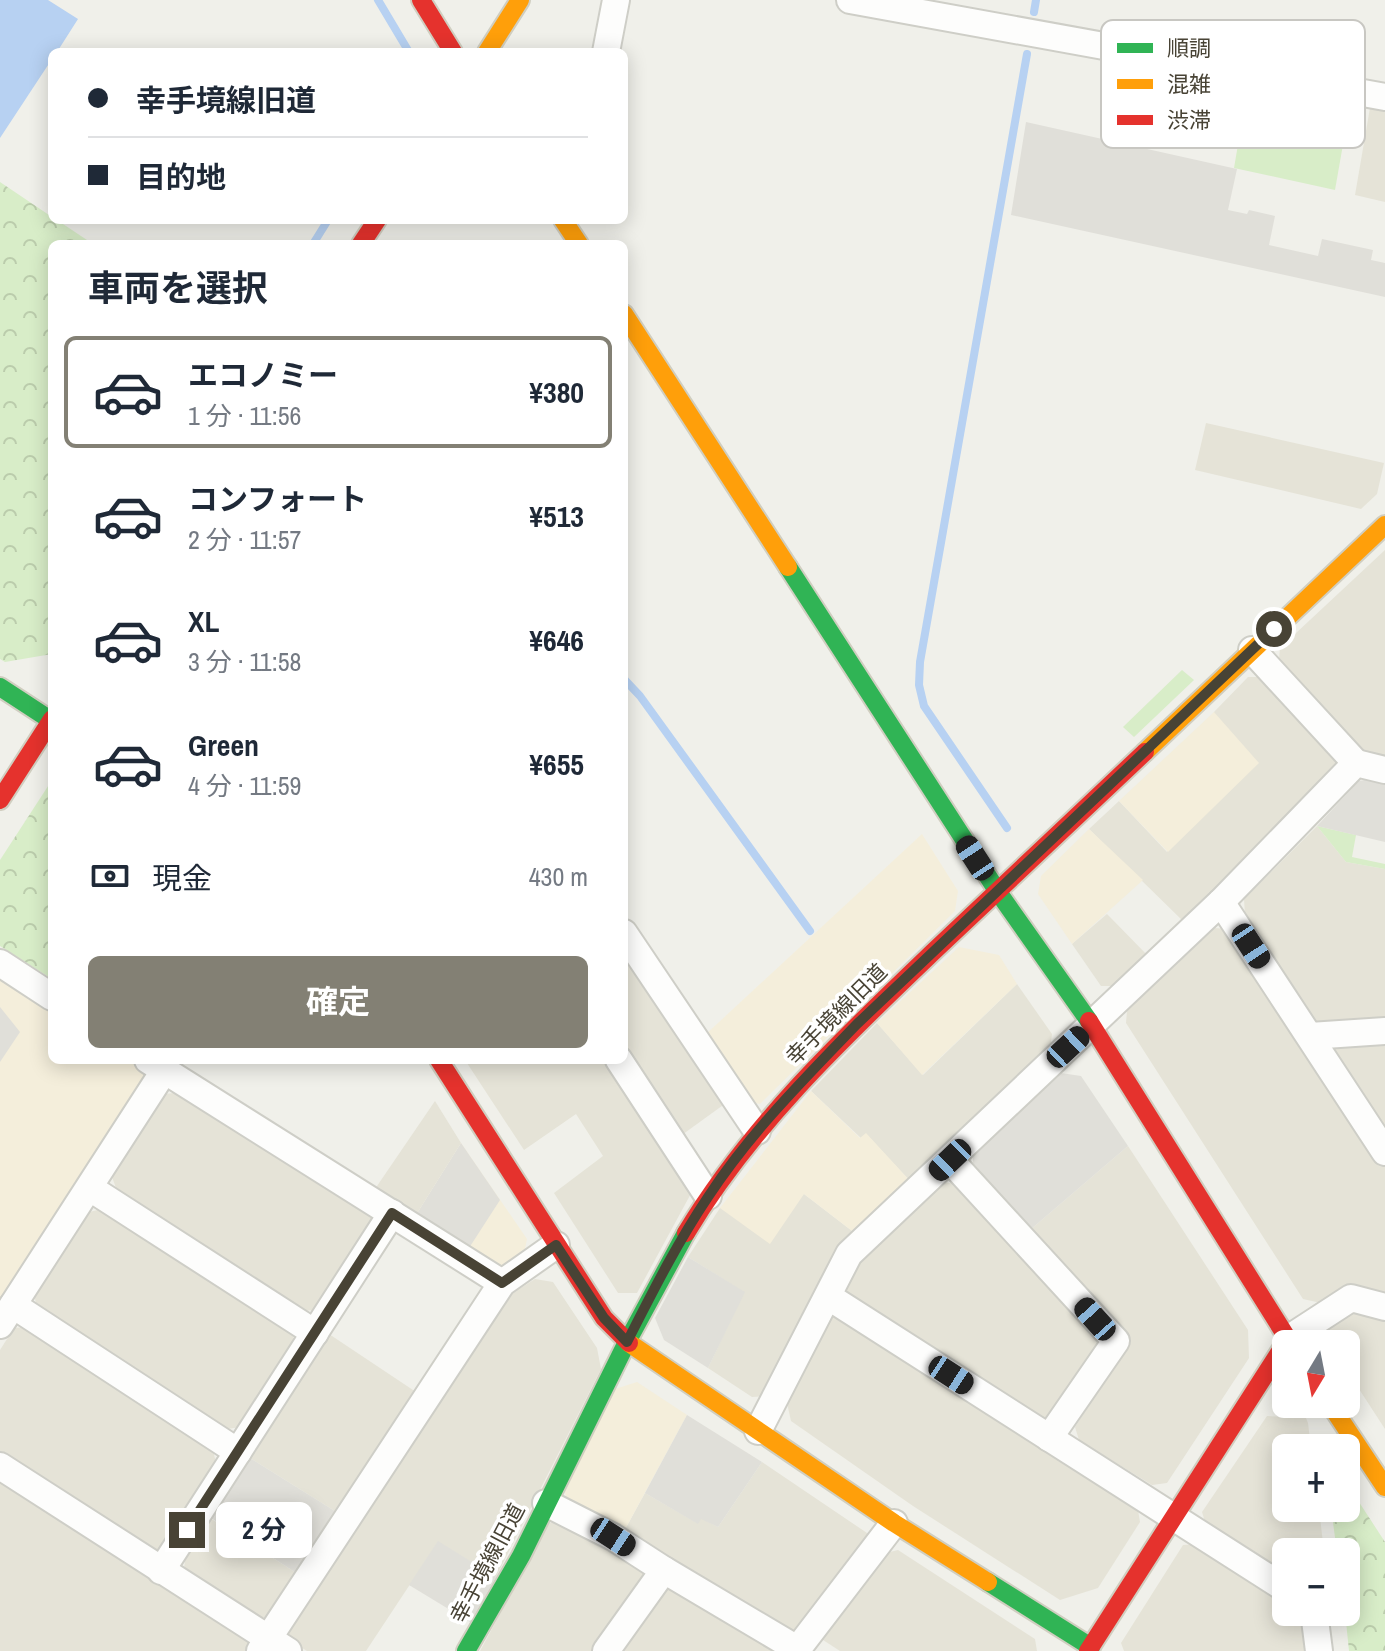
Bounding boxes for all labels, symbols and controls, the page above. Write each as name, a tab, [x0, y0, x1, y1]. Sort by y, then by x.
legend	[1101, 20, 1365, 148]
text: 順調	[1167, 33, 1211, 63]
text: 混雑	[1167, 69, 1211, 99]
text: 幸手境線旧道	[136, 80, 316, 120]
text: 渋滞	[1167, 105, 1211, 135]
text: 目的地	[136, 157, 226, 197]
text: 車両を選択	[88, 264, 268, 312]
text: エコノミー	[188, 355, 338, 395]
icon: car	[92, 356, 164, 428]
text: ¥380	[529, 372, 584, 412]
text: 1 分 · 11:56	[188, 398, 301, 433]
text: コンフォート	[188, 479, 367, 519]
icon: car	[92, 480, 164, 552]
text: ¥513	[529, 496, 584, 536]
text: 2 分 · 11:57	[188, 522, 301, 557]
text: XL	[188, 601, 219, 641]
icon: car	[92, 604, 164, 676]
route start	[1256, 611, 1292, 647]
text: ¥646	[529, 620, 584, 660]
text: 3 分 · 11:58	[188, 644, 301, 679]
text: Green	[188, 725, 259, 765]
icon: car	[92, 728, 164, 800]
text: ¥655	[529, 744, 584, 784]
text: 4 分 · 11:59	[188, 768, 301, 803]
car	[952, 831, 998, 885]
icon: cash	[88, 854, 132, 898]
text: 現金	[152, 858, 212, 898]
text: 430 m	[529, 859, 588, 894]
car	[1228, 919, 1274, 973]
button: 確定	[88, 956, 588, 1048]
street label: 幸手境線旧道	[779, 957, 893, 1071]
car	[1042, 1022, 1094, 1072]
car	[924, 1135, 976, 1185]
car	[1070, 1293, 1120, 1345]
north arrow	[1272, 1330, 1360, 1418]
map controls	[1272, 1330, 1360, 1626]
car	[924, 1352, 978, 1398]
button: +	[1272, 1434, 1360, 1522]
street label: 幸手境線旧道	[443, 1498, 531, 1628]
callout: 2 分	[215, 1502, 311, 1558]
route end	[169, 1512, 205, 1548]
text: 2 分	[242, 1512, 286, 1547]
car	[586, 1514, 640, 1560]
button: −	[1272, 1538, 1360, 1626]

